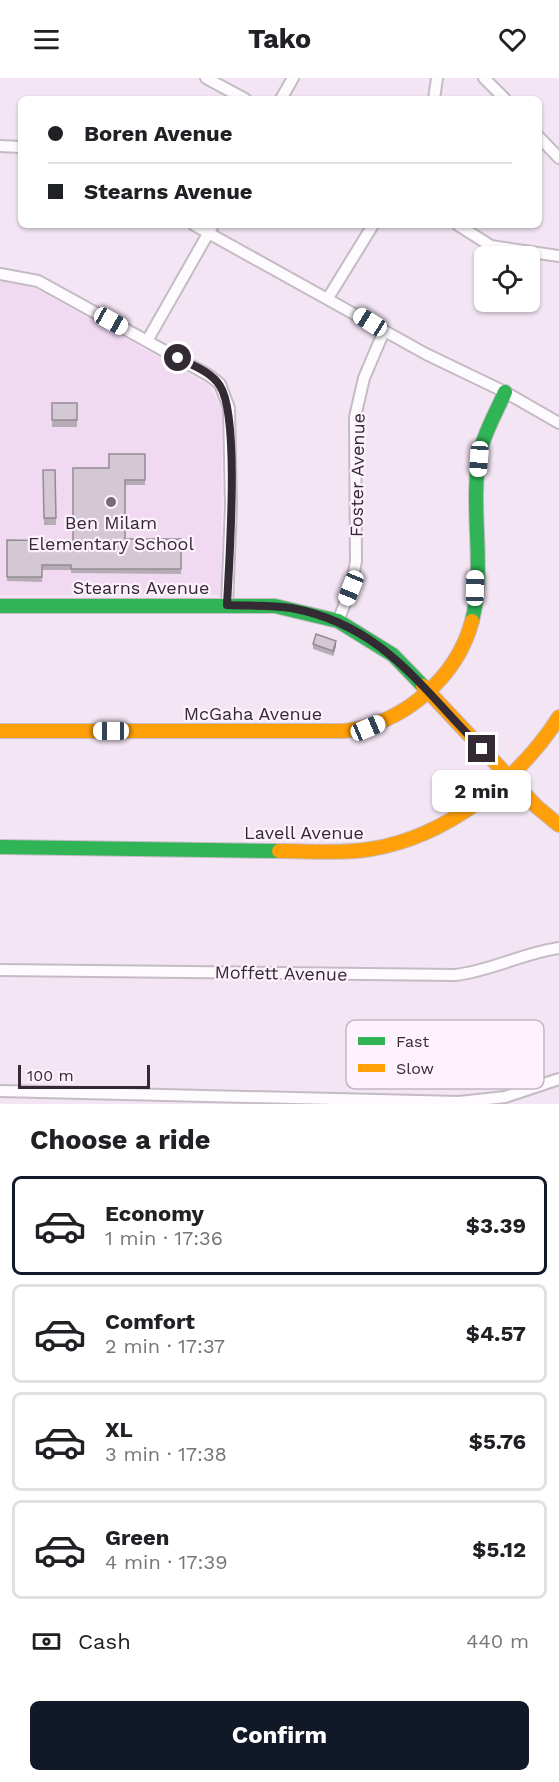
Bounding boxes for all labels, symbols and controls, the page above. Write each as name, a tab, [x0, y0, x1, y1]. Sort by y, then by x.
icon: menu	[30, 23, 63, 56]
text: Tako	[248, 23, 311, 55]
icon: heart	[496, 23, 529, 56]
text: Boren Avenue	[84, 121, 232, 146]
text: Stearns Avenue	[84, 179, 253, 204]
map controls	[474, 246, 540, 312]
button: locate	[474, 246, 540, 312]
car	[91, 304, 131, 338]
car	[350, 305, 390, 339]
route start	[164, 344, 191, 371]
street label: Foster Avenue	[345, 413, 369, 537]
car	[469, 440, 489, 478]
marker: Ben Milam Elementary School	[104, 495, 118, 509]
place label: Ben Milam Elementary School	[28, 512, 194, 554]
car	[336, 568, 366, 608]
car	[466, 570, 484, 606]
street label: Stearns Avenue	[73, 577, 209, 598]
street label: McGaha Avenue	[184, 703, 322, 724]
car	[348, 713, 388, 743]
car	[93, 722, 129, 740]
route end	[468, 735, 495, 762]
callout: 2 min	[432, 770, 532, 812]
text: 2 min	[454, 779, 509, 803]
street label: Lavell Avenue	[244, 822, 364, 843]
street label: Moffett Avenue	[214, 961, 348, 985]
legend	[346, 1020, 544, 1089]
text: Fast	[396, 1032, 429, 1051]
text: Slow	[396, 1059, 434, 1078]
scale bar	[18, 1062, 150, 1090]
text: 100 m	[27, 1066, 74, 1085]
text: Choose a ride	[30, 1124, 210, 1156]
icon: car	[33, 1199, 87, 1253]
text: Economy	[105, 1201, 204, 1226]
text: $3.39	[466, 1213, 526, 1238]
text: 1 min · 17:36	[105, 1226, 223, 1250]
icon: car	[33, 1307, 87, 1361]
text: Comfort	[105, 1309, 195, 1334]
text: $4.57	[466, 1321, 526, 1346]
text: 2 min · 17:37	[105, 1334, 225, 1358]
icon: car	[33, 1415, 87, 1469]
text: XL	[105, 1417, 133, 1442]
text: $5.76	[469, 1429, 526, 1454]
text: 3 min · 17:38	[105, 1442, 227, 1466]
icon: car	[33, 1523, 87, 1577]
text: Green	[105, 1525, 169, 1550]
text: $5.12	[472, 1537, 526, 1562]
text: 4 min · 17:39	[105, 1550, 228, 1574]
icon: cash	[30, 1625, 63, 1658]
text: Cash	[78, 1629, 131, 1654]
text: 440 m	[466, 1629, 529, 1653]
button: Confirm	[30, 1701, 529, 1770]

